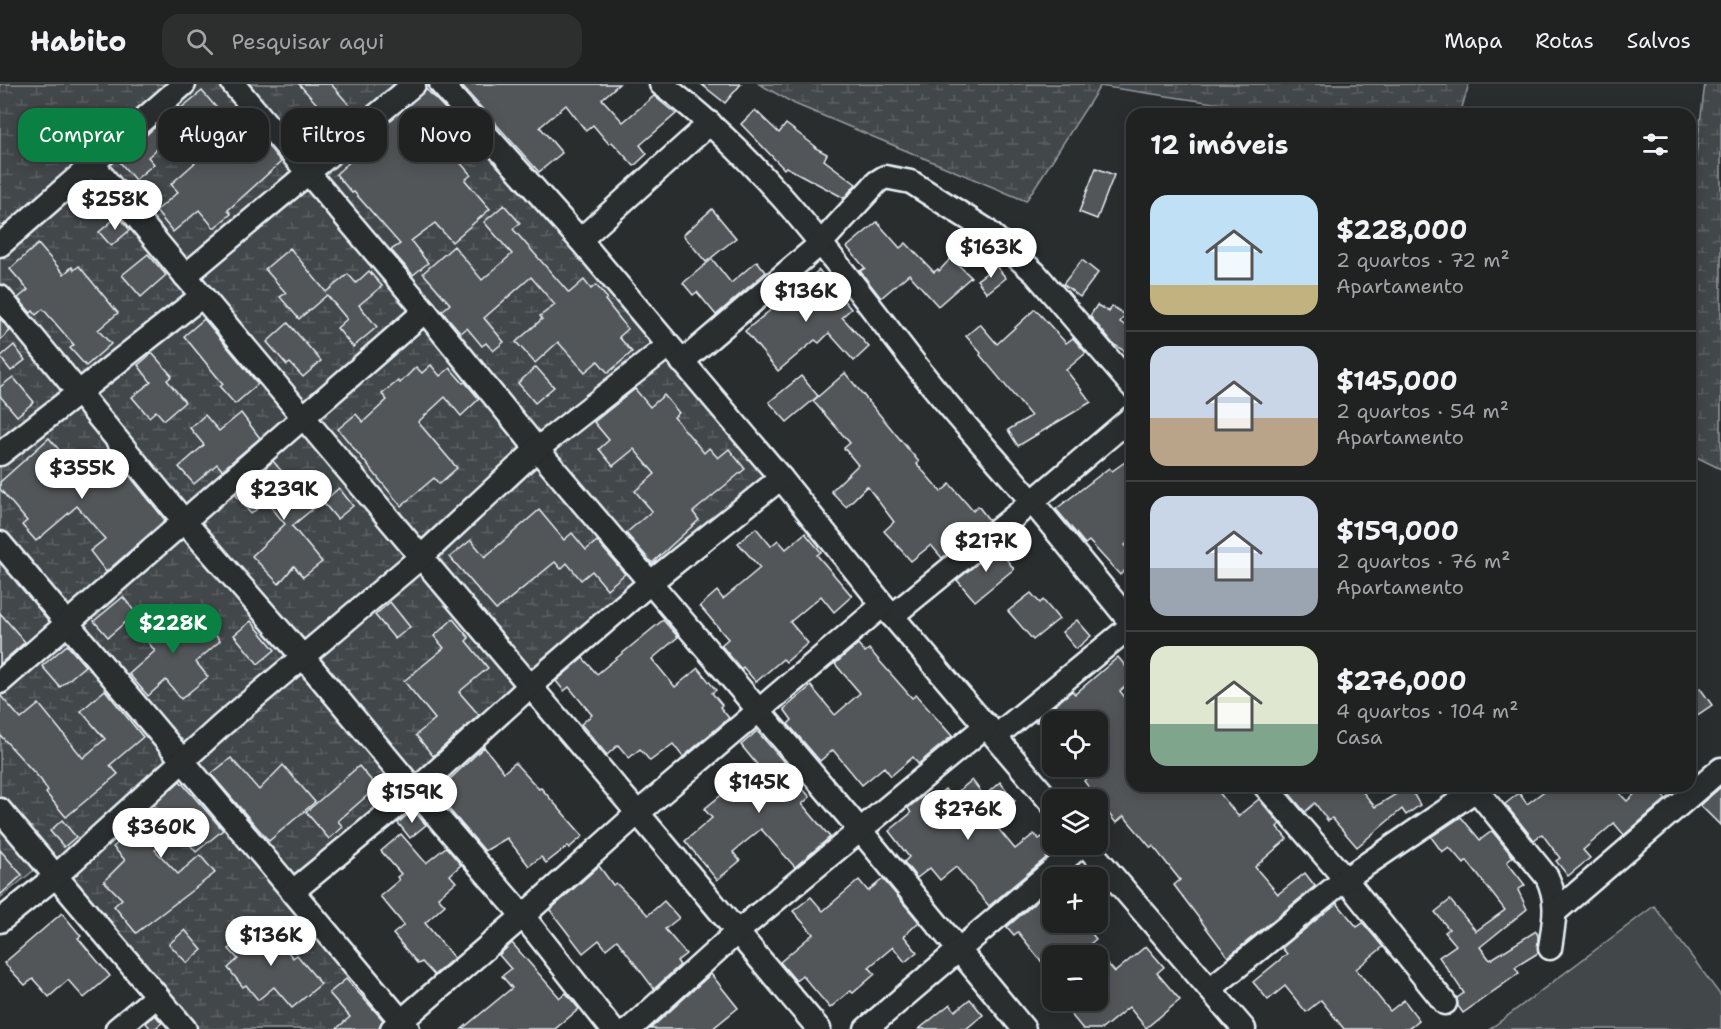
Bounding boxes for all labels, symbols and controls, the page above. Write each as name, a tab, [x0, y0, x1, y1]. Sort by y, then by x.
search box	[162, 14, 582, 68]
text: Habito	[30, 22, 126, 60]
icon: search	[183, 25, 216, 58]
text: Pesquisar aqui	[231, 27, 384, 56]
text: Mapa	[1444, 27, 1502, 55]
text: Rotas	[1535, 27, 1594, 55]
text: Salvos	[1627, 27, 1691, 55]
chip: Comprar	[18, 108, 146, 162]
chip: Alugar	[158, 108, 269, 162]
chip: Filtros	[281, 108, 387, 162]
chip: Novo	[399, 108, 493, 162]
text: 12 imóveis	[1150, 127, 1288, 162]
icon: filters	[1639, 128, 1672, 161]
pin: $258K	[73, 180, 157, 231]
text: $258K	[81, 186, 149, 212]
text: $228,000	[1336, 212, 1467, 247]
icon: home	[1198, 219, 1270, 291]
pin: $163K	[949, 228, 1033, 279]
text: $163K	[960, 234, 1022, 260]
text: 2 quartos · 72 m²	[1336, 247, 1510, 273]
pin: $136K	[764, 272, 848, 323]
text: Apartamento	[1336, 273, 1464, 299]
text: $136K	[774, 278, 838, 304]
text: $145,000	[1336, 363, 1458, 398]
icon: home	[1198, 370, 1270, 442]
text: 2 quartos · 54 m²	[1336, 398, 1509, 424]
text: Apartamento	[1336, 424, 1464, 450]
pin: $355K	[40, 449, 124, 500]
text: $355K	[49, 455, 115, 481]
pin: $239K	[242, 470, 326, 521]
text: $239K	[250, 476, 318, 502]
text: $159,000	[1336, 513, 1459, 548]
icon: home	[1198, 520, 1270, 592]
pin: $217K	[944, 522, 1028, 573]
text: $217K	[955, 528, 1017, 554]
text: 2 quartos · 76 m²	[1336, 548, 1510, 574]
text: Apartamento	[1336, 574, 1464, 600]
pin: $228K	[131, 604, 215, 655]
text: $228K	[139, 610, 207, 636]
text: $276,000	[1336, 663, 1467, 698]
icon: home	[1198, 670, 1270, 742]
text: 4 quartos · 104 m²	[1336, 698, 1518, 724]
map controls	[1042, 711, 1108, 1011]
button: locate	[1042, 711, 1108, 777]
text: Casa	[1336, 724, 1382, 750]
pin: $145K	[717, 763, 801, 814]
text: $145K	[728, 769, 790, 795]
pin: $159K	[370, 773, 454, 824]
text: $159K	[381, 779, 443, 805]
button: layers	[1042, 789, 1108, 855]
pin: $276K	[926, 790, 1010, 841]
text: $276K	[934, 796, 1002, 822]
pin: $360K	[119, 808, 203, 859]
text: $360K	[126, 814, 196, 840]
button: +	[1042, 867, 1108, 933]
pin: $136K	[229, 916, 313, 967]
text: $136K	[239, 922, 303, 948]
button: −	[1042, 945, 1108, 1011]

